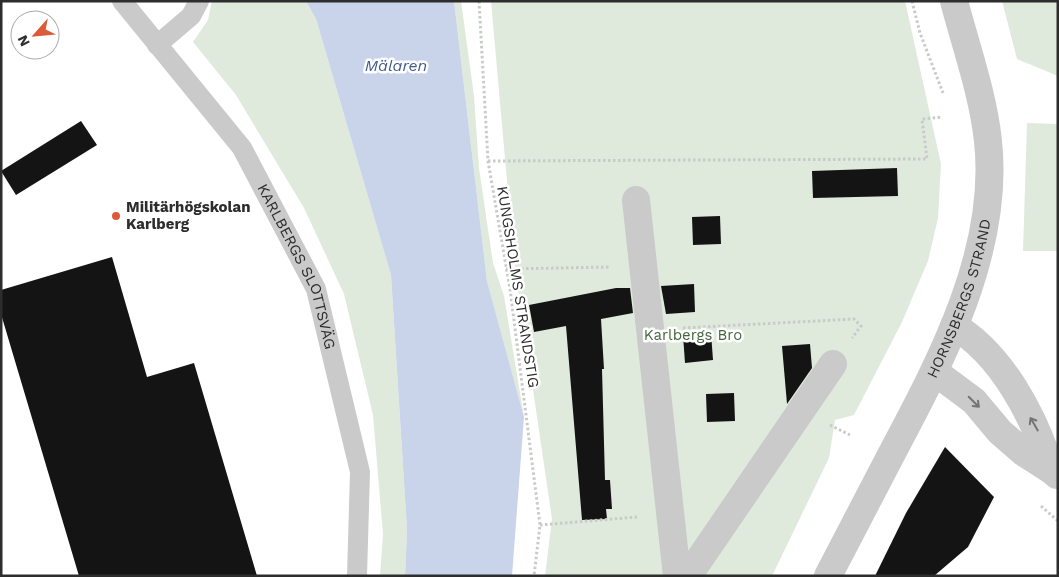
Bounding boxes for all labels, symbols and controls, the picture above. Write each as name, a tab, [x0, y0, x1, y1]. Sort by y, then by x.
north arrow	[10, 10, 60, 60]
text: N	[14, 33, 33, 49]
water label: Mälaren	[365, 56, 427, 75]
street label: KARLBERGS SLOTTSVÄG	[253, 181, 339, 351]
street label: KUNGSHOLMS STRANDSTIG	[493, 185, 543, 389]
place label: Militärhögskolan Karlberg	[126, 198, 251, 233]
marker: Militärhögskolan Karlberg	[110, 210, 122, 222]
street label: HORNSBERGS STRAND	[923, 217, 995, 381]
park label: Karlbergs Bro	[644, 326, 742, 344]
one-way arrow	[967, 396, 980, 408]
one-way arrow	[1028, 418, 1038, 432]

